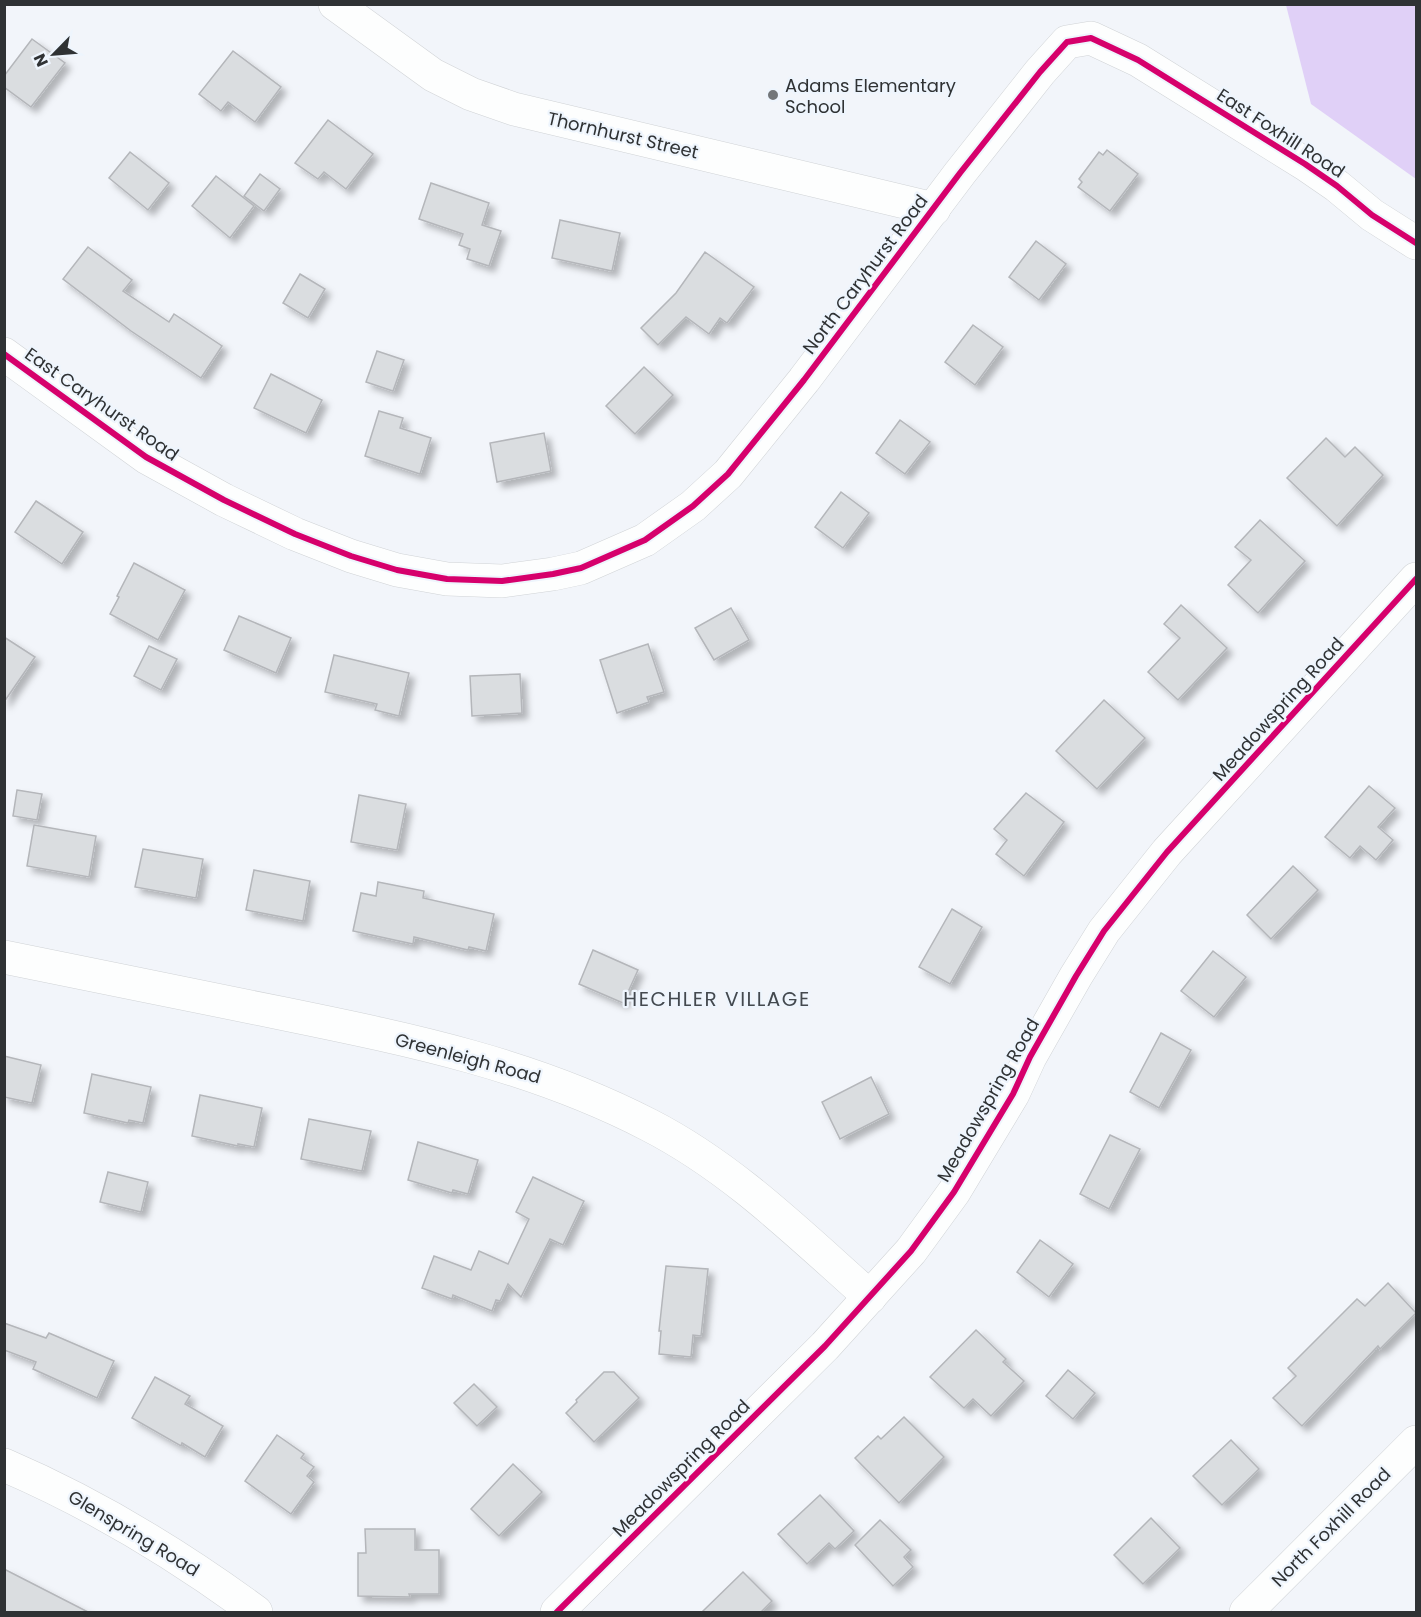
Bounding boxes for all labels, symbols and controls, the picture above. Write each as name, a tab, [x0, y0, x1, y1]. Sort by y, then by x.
north arrow	[24, 24, 84, 84]
text: N	[28, 50, 54, 70]
place label: Adams Elementary School	[785, 73, 956, 119]
street label: East Foxhill Road	[1212, 82, 1350, 184]
marker: Adams Elementary School	[766, 88, 780, 102]
street label: Thornhurst Street	[545, 105, 701, 165]
street label: North Caryhurst Road	[797, 189, 933, 359]
street label: East Caryhurst Road	[20, 341, 184, 467]
street label: Meadowspring Road	[1207, 632, 1349, 786]
district label: HECHLER VILLAGE	[623, 985, 811, 1013]
street label: Meadowspring Road	[931, 1014, 1045, 1186]
street label: Greenleigh Road	[392, 1027, 544, 1089]
street label: Meadowspring Road	[607, 1394, 755, 1542]
street label: North Foxhill Road	[1266, 1462, 1396, 1592]
street label: Glenspring Road	[64, 1484, 204, 1582]

